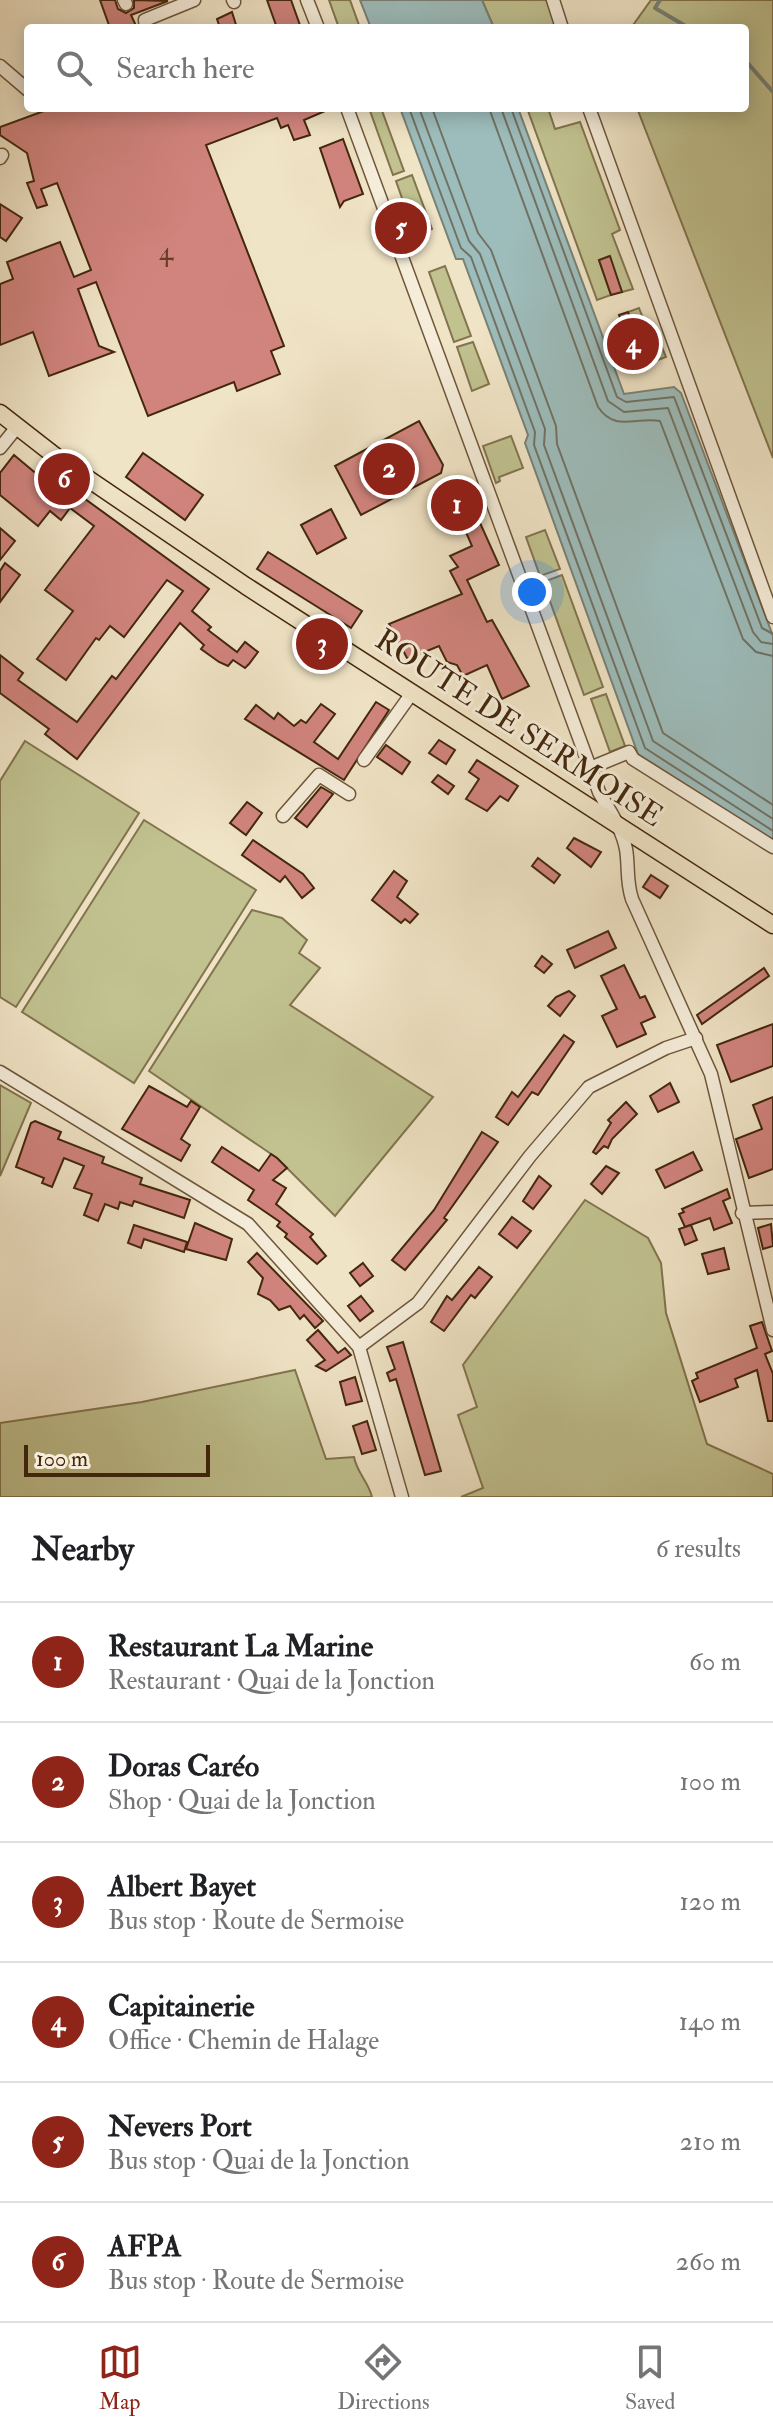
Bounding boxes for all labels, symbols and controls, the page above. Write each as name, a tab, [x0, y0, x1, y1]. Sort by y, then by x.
search box	[24, 24, 749, 112]
icon: search	[52, 46, 96, 90]
text: Search here	[116, 50, 255, 87]
pin: 5	[375, 198, 427, 258]
house number: 4	[159, 236, 174, 268]
pin: 4	[607, 314, 659, 374]
pin: 2	[363, 439, 415, 499]
pin: 6	[38, 449, 90, 509]
pin: 1	[431, 475, 483, 535]
your location	[512, 572, 552, 612]
pin: 3	[296, 614, 348, 674]
street label: ROUTE DE SERMOISE	[368, 621, 670, 835]
scale bar	[24, 1441, 210, 1477]
text: 100 m	[36, 1445, 88, 1473]
text: Nearby	[32, 1528, 134, 1571]
text: 6 results	[656, 1533, 741, 1565]
text: Restaurant La Marine	[108, 1628, 373, 1665]
text: 1	[53, 1646, 63, 1678]
text: 60 m	[689, 1646, 741, 1678]
text: Restaurant · Quai de la Jonction	[108, 1665, 435, 1697]
text: Doras Caréo	[108, 1748, 259, 1785]
text: 2	[51, 1766, 65, 1798]
text: 100 m	[680, 1766, 741, 1798]
text: Shop · Quai de la Jonction	[108, 1785, 376, 1817]
text: Albert Bayet	[108, 1868, 256, 1905]
text: 3	[53, 1886, 63, 1918]
text: 120 m	[680, 1886, 741, 1918]
text: Bus stop · Route de Sermoise	[108, 1905, 404, 1937]
text: Capitainerie	[108, 1988, 255, 2025]
text: 4	[51, 2006, 65, 2038]
text: 140 m	[679, 2006, 741, 2038]
text: Office · Chemin de Halage	[108, 2025, 379, 2057]
text: Nevers Port	[108, 2108, 252, 2145]
text: 5	[52, 2126, 64, 2158]
text: 210 m	[680, 2126, 741, 2158]
text: Bus stop · Quai de la Jonction	[108, 2145, 410, 2177]
text: AFPA	[108, 2228, 182, 2265]
text: 6	[51, 2246, 65, 2278]
text: 260 m	[676, 2246, 741, 2278]
text: Bus stop · Route de Sermoise	[108, 2265, 404, 2297]
tab: Map	[98, 2340, 142, 2416]
tab: Directions	[337, 2340, 430, 2416]
tab: Saved	[625, 2340, 675, 2416]

